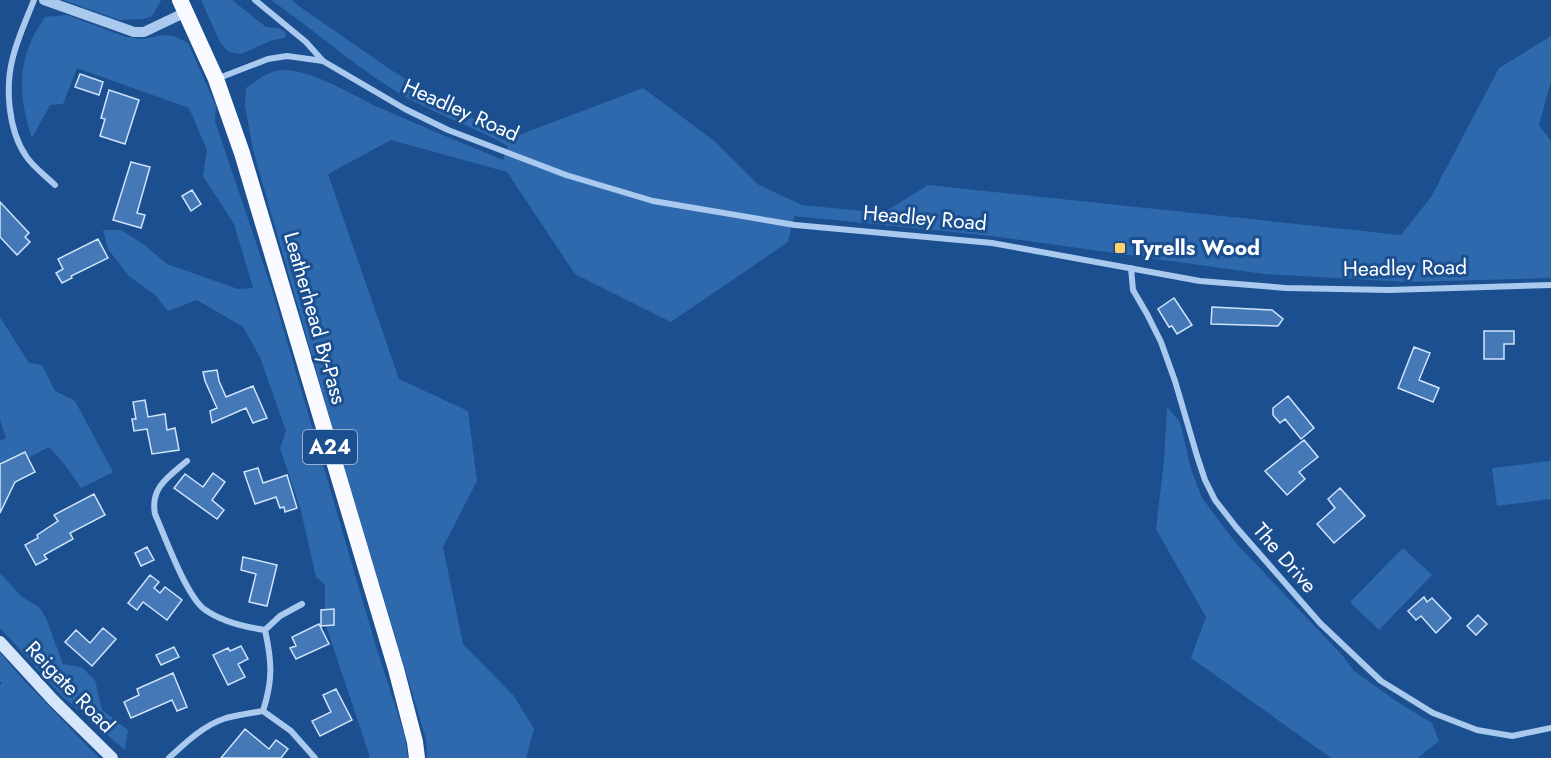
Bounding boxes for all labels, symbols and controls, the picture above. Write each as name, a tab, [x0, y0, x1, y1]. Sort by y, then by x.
street label: Headley Road	[398, 71, 524, 149]
street label: Headley Road	[862, 198, 988, 238]
street label: Leatherhead By-Pass	[276, 228, 354, 408]
place label: Tyrells Wood	[1132, 233, 1260, 263]
marker: Tyrells Wood	[1113, 241, 1127, 255]
street label: Headley Road	[1343, 252, 1467, 284]
road number: A24	[303, 430, 357, 464]
street label: The Drive	[1246, 516, 1324, 600]
street label: Reigate Road	[18, 634, 122, 740]

